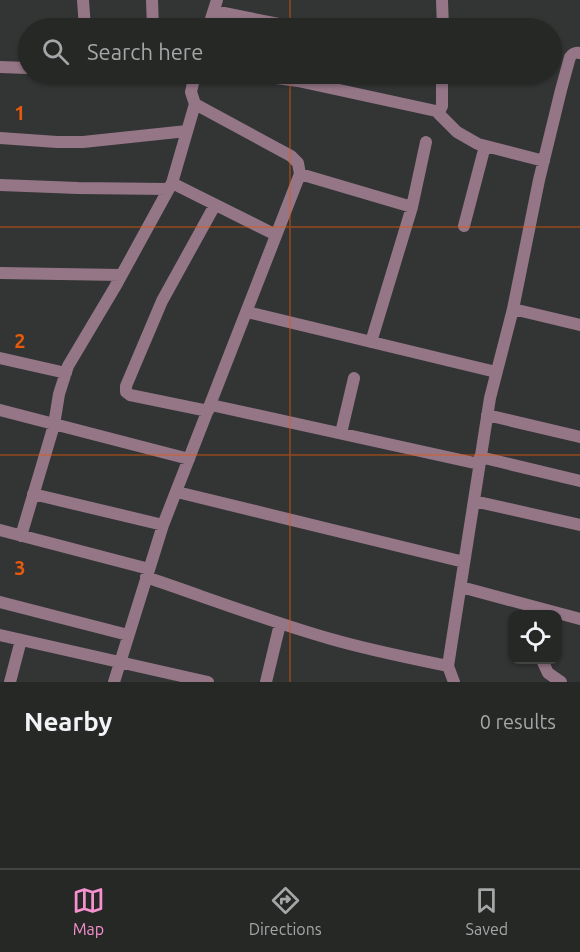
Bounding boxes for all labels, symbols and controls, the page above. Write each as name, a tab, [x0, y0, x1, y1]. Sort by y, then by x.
search box	[18, 18, 562, 84]
icon: search	[39, 35, 72, 68]
text: Search here	[87, 39, 203, 64]
text: 1	[14, 101, 26, 124]
text: 2	[14, 329, 26, 352]
text: 3	[14, 556, 26, 579]
map controls	[508, 610, 562, 664]
button: locate	[508, 610, 562, 664]
text: Nearby	[24, 707, 112, 736]
text: 0 results	[480, 710, 556, 733]
tab: Map	[72, 884, 105, 938]
tab: Directions	[249, 884, 322, 938]
tab: Saved	[466, 884, 508, 938]

